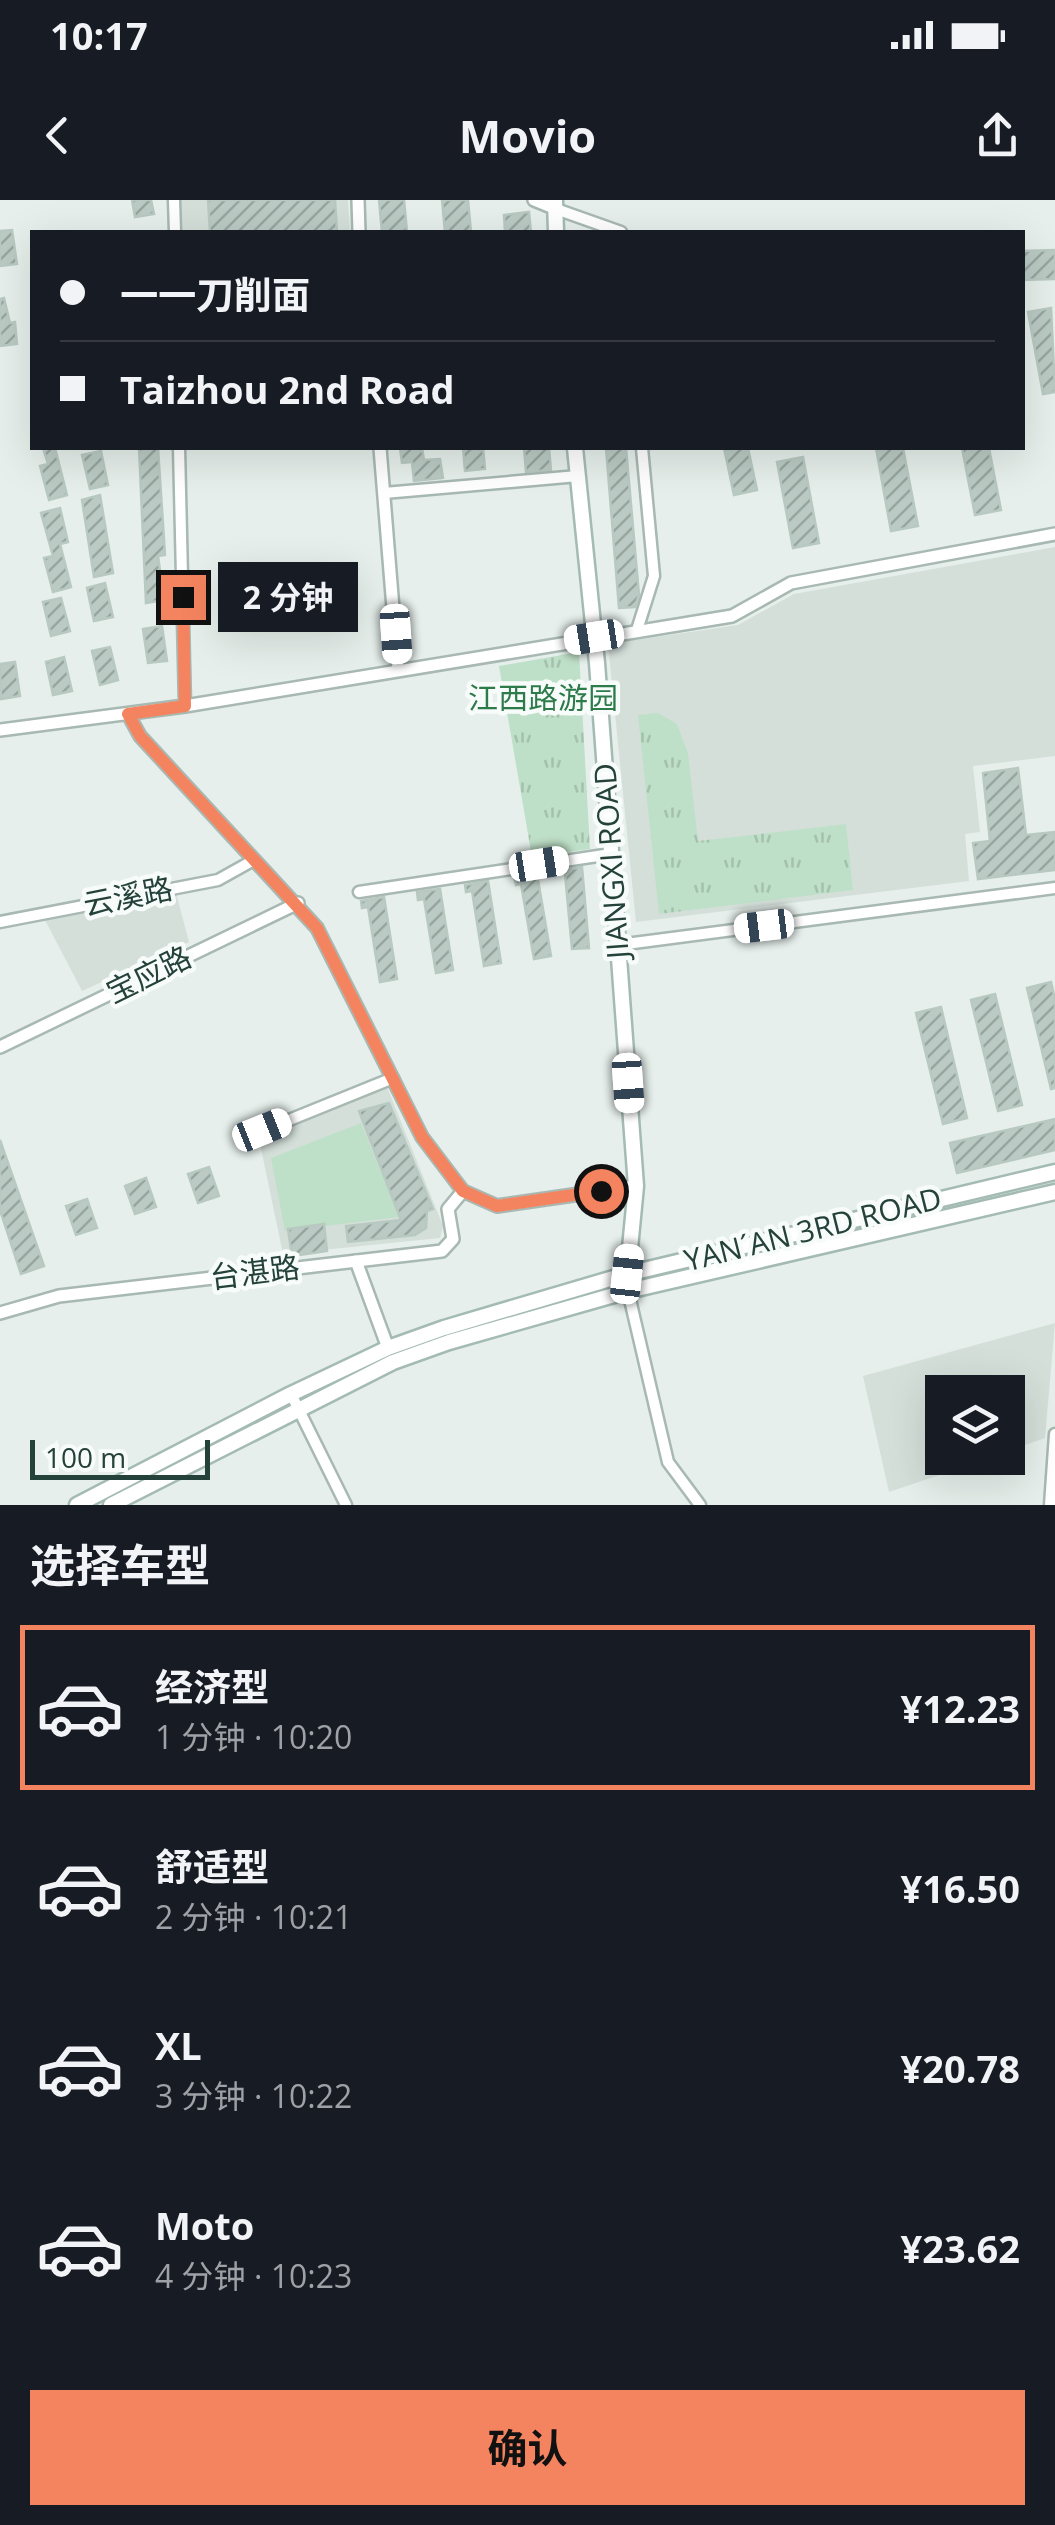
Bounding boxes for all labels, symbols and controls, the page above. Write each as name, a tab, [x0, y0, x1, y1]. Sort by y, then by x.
text: 10:17	[50, 9, 148, 61]
text: Movio	[459, 105, 596, 166]
icon: back	[30, 108, 85, 163]
icon: share	[970, 108, 1025, 163]
text: 一一刀削面	[120, 268, 310, 320]
text: Taizhou 2nd Road	[120, 363, 455, 415]
callout: 2 分钟	[218, 562, 358, 632]
route end	[161, 575, 206, 620]
text: 2 分钟	[243, 575, 333, 618]
car	[379, 603, 413, 665]
car	[562, 617, 626, 657]
park label: 江西路游园	[468, 677, 618, 718]
street label: JIANGXI ROAD	[583, 762, 638, 963]
car	[507, 844, 571, 884]
street label: 云溪路	[80, 867, 176, 924]
car	[732, 907, 796, 945]
street label: 宝应路	[99, 935, 198, 1012]
car	[611, 1052, 645, 1114]
car	[229, 1105, 295, 1155]
route start	[579, 1169, 624, 1214]
street label: YAN´AN 3RD ROAD	[680, 1177, 946, 1280]
car	[609, 1243, 645, 1305]
street label: 台湛路	[208, 1246, 302, 1297]
map controls	[925, 1375, 1025, 1475]
button: layers	[925, 1375, 1025, 1475]
scale bar	[30, 1435, 210, 1480]
text: 100 m	[45, 1438, 126, 1476]
text: 选择车型	[30, 1534, 210, 1595]
text: 经济型	[155, 1660, 269, 1712]
icon: car	[35, 1663, 125, 1753]
text: ¥12.23	[901, 1682, 1020, 1734]
text: 1 分钟 · 10:20	[155, 1715, 352, 1758]
text: 舒适型	[155, 1840, 269, 1892]
icon: car	[35, 1843, 125, 1933]
text: ¥16.50	[901, 1862, 1020, 1914]
text: 2 分钟 · 10:21	[155, 1895, 352, 1938]
text: XL	[155, 2019, 202, 2071]
icon: car	[35, 2023, 125, 2113]
text: ¥20.78	[901, 2042, 1020, 2094]
text: 3 分钟 · 10:22	[155, 2074, 352, 2117]
text: Moto	[155, 2199, 254, 2251]
icon: car	[35, 2203, 125, 2293]
text: ¥23.62	[901, 2222, 1020, 2274]
text: 4 分钟 · 10:23	[155, 2254, 352, 2297]
button: 确认	[30, 2390, 1025, 2505]

